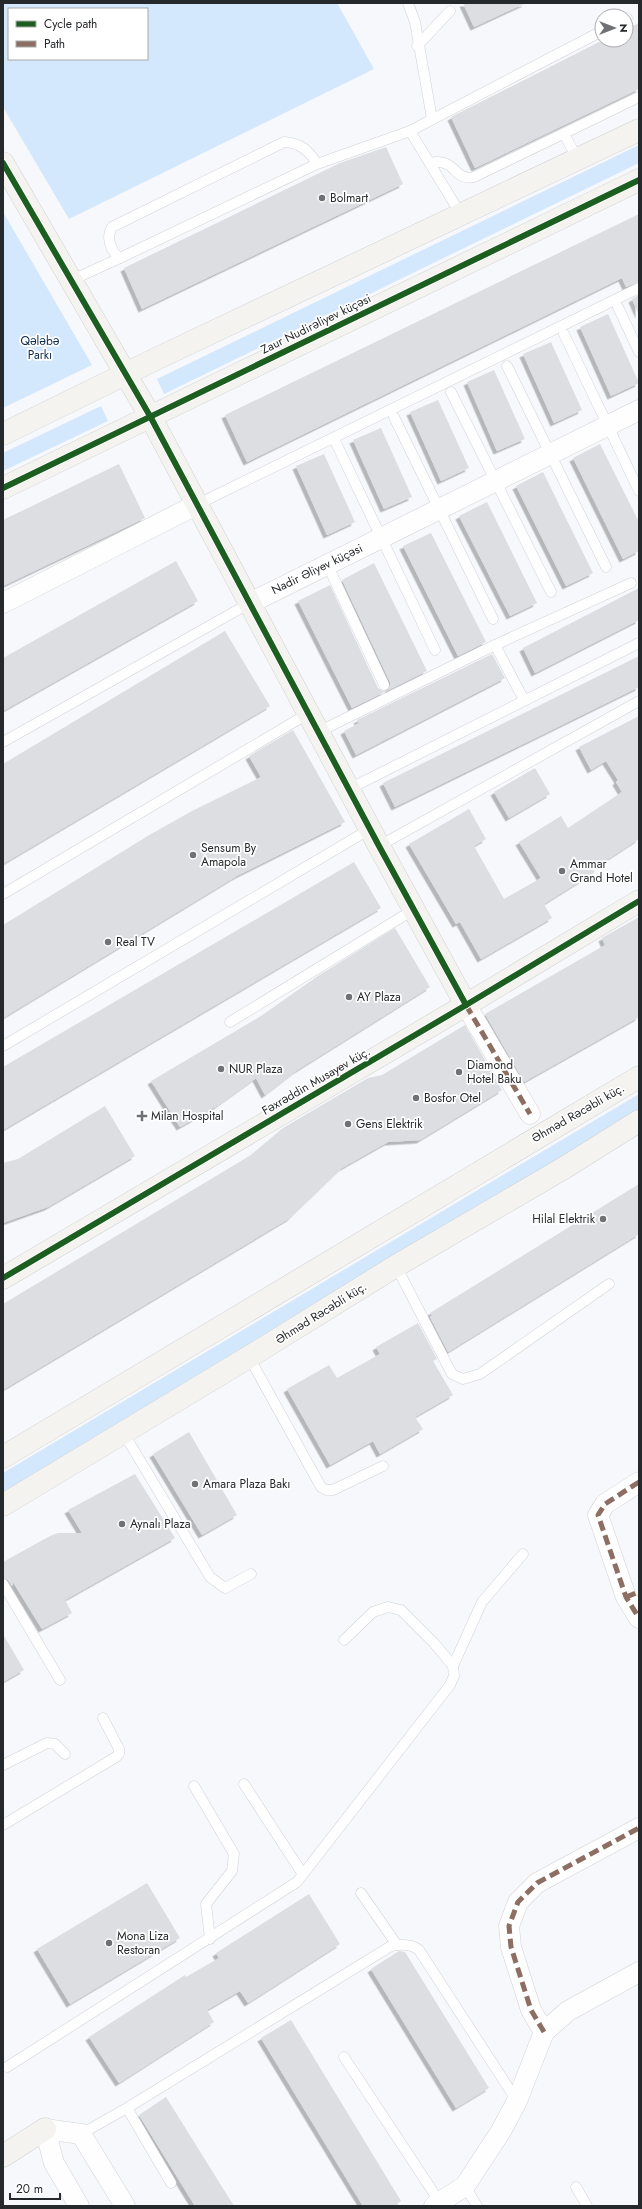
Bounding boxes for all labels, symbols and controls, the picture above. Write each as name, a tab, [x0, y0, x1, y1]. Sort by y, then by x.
legend	[8, 8, 148, 60]
north arrow	[594, 8, 634, 48]
text: Cycle path	[44, 15, 97, 33]
text: N	[616, 24, 632, 32]
text: Path	[44, 35, 65, 53]
place label: Bolmart	[330, 189, 368, 207]
marker: Bolmart	[317, 193, 327, 203]
street label: Zaur Nudirəliyev küçəsi	[258, 289, 374, 359]
park label: Qələbə Parkı	[20, 332, 60, 364]
street label: Nadir Əliyev küçəsi	[268, 539, 366, 599]
place label: Sensum By Amapola	[201, 839, 257, 871]
marker: Sensum By Amapola	[188, 850, 198, 860]
place label: Ammar Grand Hotel	[570, 855, 633, 887]
marker: Ammar Grand Hotel	[557, 866, 567, 876]
place label: Real TV	[116, 933, 155, 951]
marker: Real TV	[103, 937, 113, 947]
place label: AY Plaza	[357, 988, 401, 1006]
marker: AY Plaza	[344, 992, 354, 1002]
street label: Fəxrəddin Musayev küç.	[258, 1043, 374, 1119]
place label: Diamond Hotel Baku	[467, 1056, 521, 1088]
place label: NUR Plaza	[229, 1060, 283, 1078]
marker: NUR Plaza	[216, 1064, 226, 1074]
marker: Diamond Hotel Baku	[454, 1067, 464, 1077]
street label: Əhməd Rəcəbli küç.	[528, 1079, 628, 1147]
place label: Bosfor Otel	[424, 1089, 481, 1107]
marker: Bosfor Otel	[411, 1093, 421, 1103]
place label: Milan Hospital	[151, 1107, 224, 1125]
marker: Milan Hospital	[136, 1110, 148, 1122]
place label: Gens Elektrik	[356, 1115, 423, 1133]
marker: Gens Elektrik	[343, 1119, 353, 1129]
place label: Hilal Elektrik	[532, 1210, 596, 1228]
marker: Hilal Elektrik	[598, 1214, 608, 1224]
street label: Əhməd Rəcəbli küç.	[272, 1278, 370, 1348]
place label: Amara Plaza Bakı	[203, 1475, 290, 1493]
marker: Amara Plaza Bakı	[190, 1479, 200, 1489]
place label: Aynalı Plaza	[130, 1515, 191, 1533]
marker: Aynalı Plaza	[117, 1519, 127, 1529]
place label: Mona Liza Restoran	[117, 1927, 169, 1959]
marker: Mona Liza Restoran	[104, 1938, 114, 1948]
scale bar	[10, 2175, 60, 2201]
text: 20 m	[16, 2180, 43, 2198]

